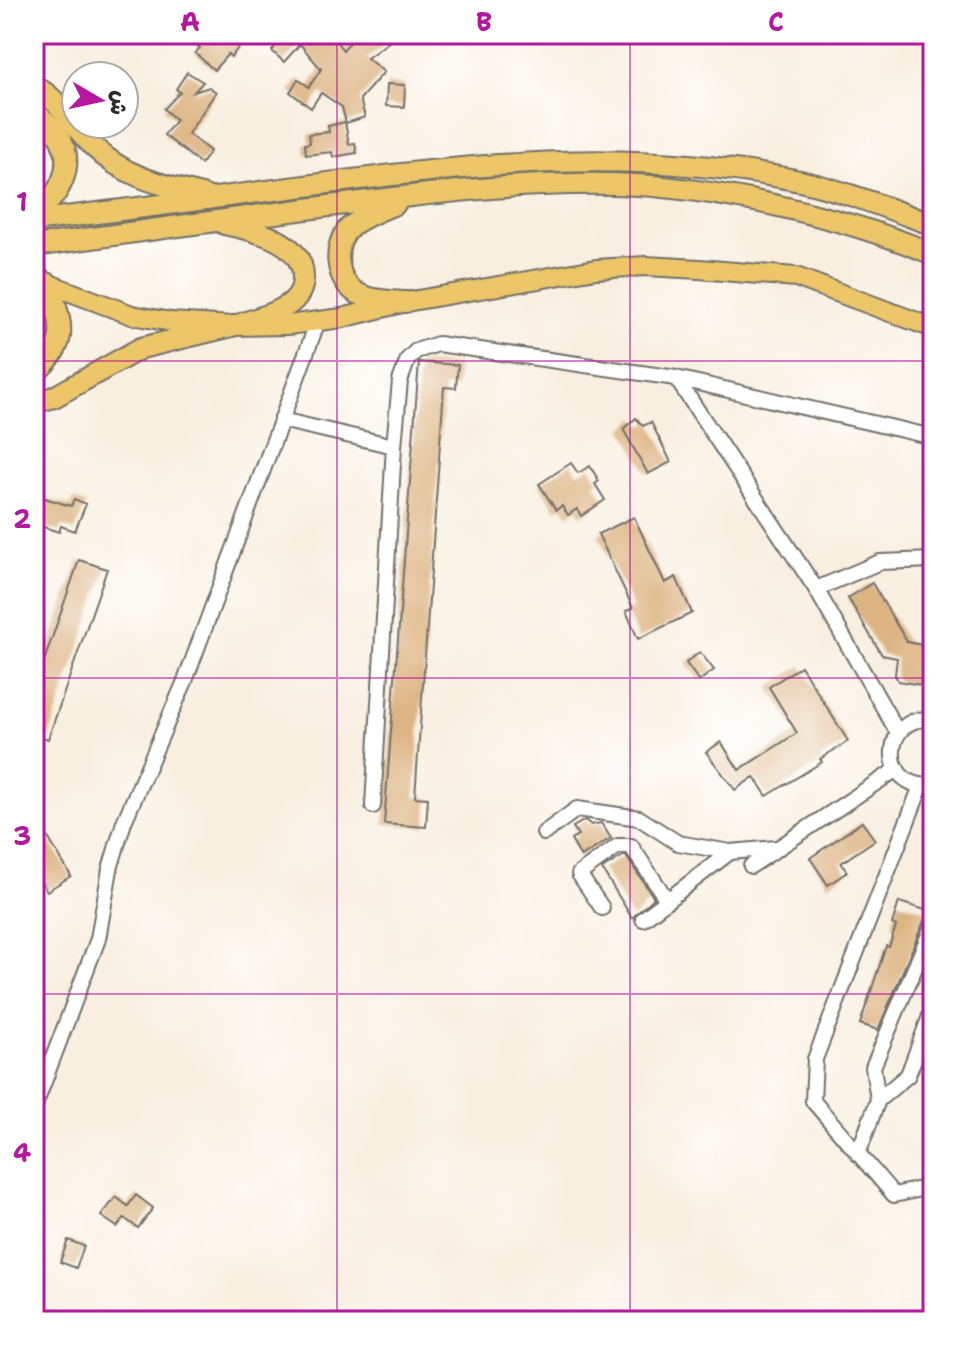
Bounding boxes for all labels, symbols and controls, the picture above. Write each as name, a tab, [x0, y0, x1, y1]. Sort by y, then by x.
text: A	[180, 4, 200, 39]
text: B	[476, 4, 492, 39]
text: C	[768, 4, 784, 39]
north arrow	[60, 60, 140, 140]
text: ش	[103, 89, 135, 117]
text: 1	[16, 184, 28, 219]
text: 2	[13, 501, 31, 536]
text: 3	[13, 818, 31, 853]
text: 4	[13, 1135, 31, 1170]

